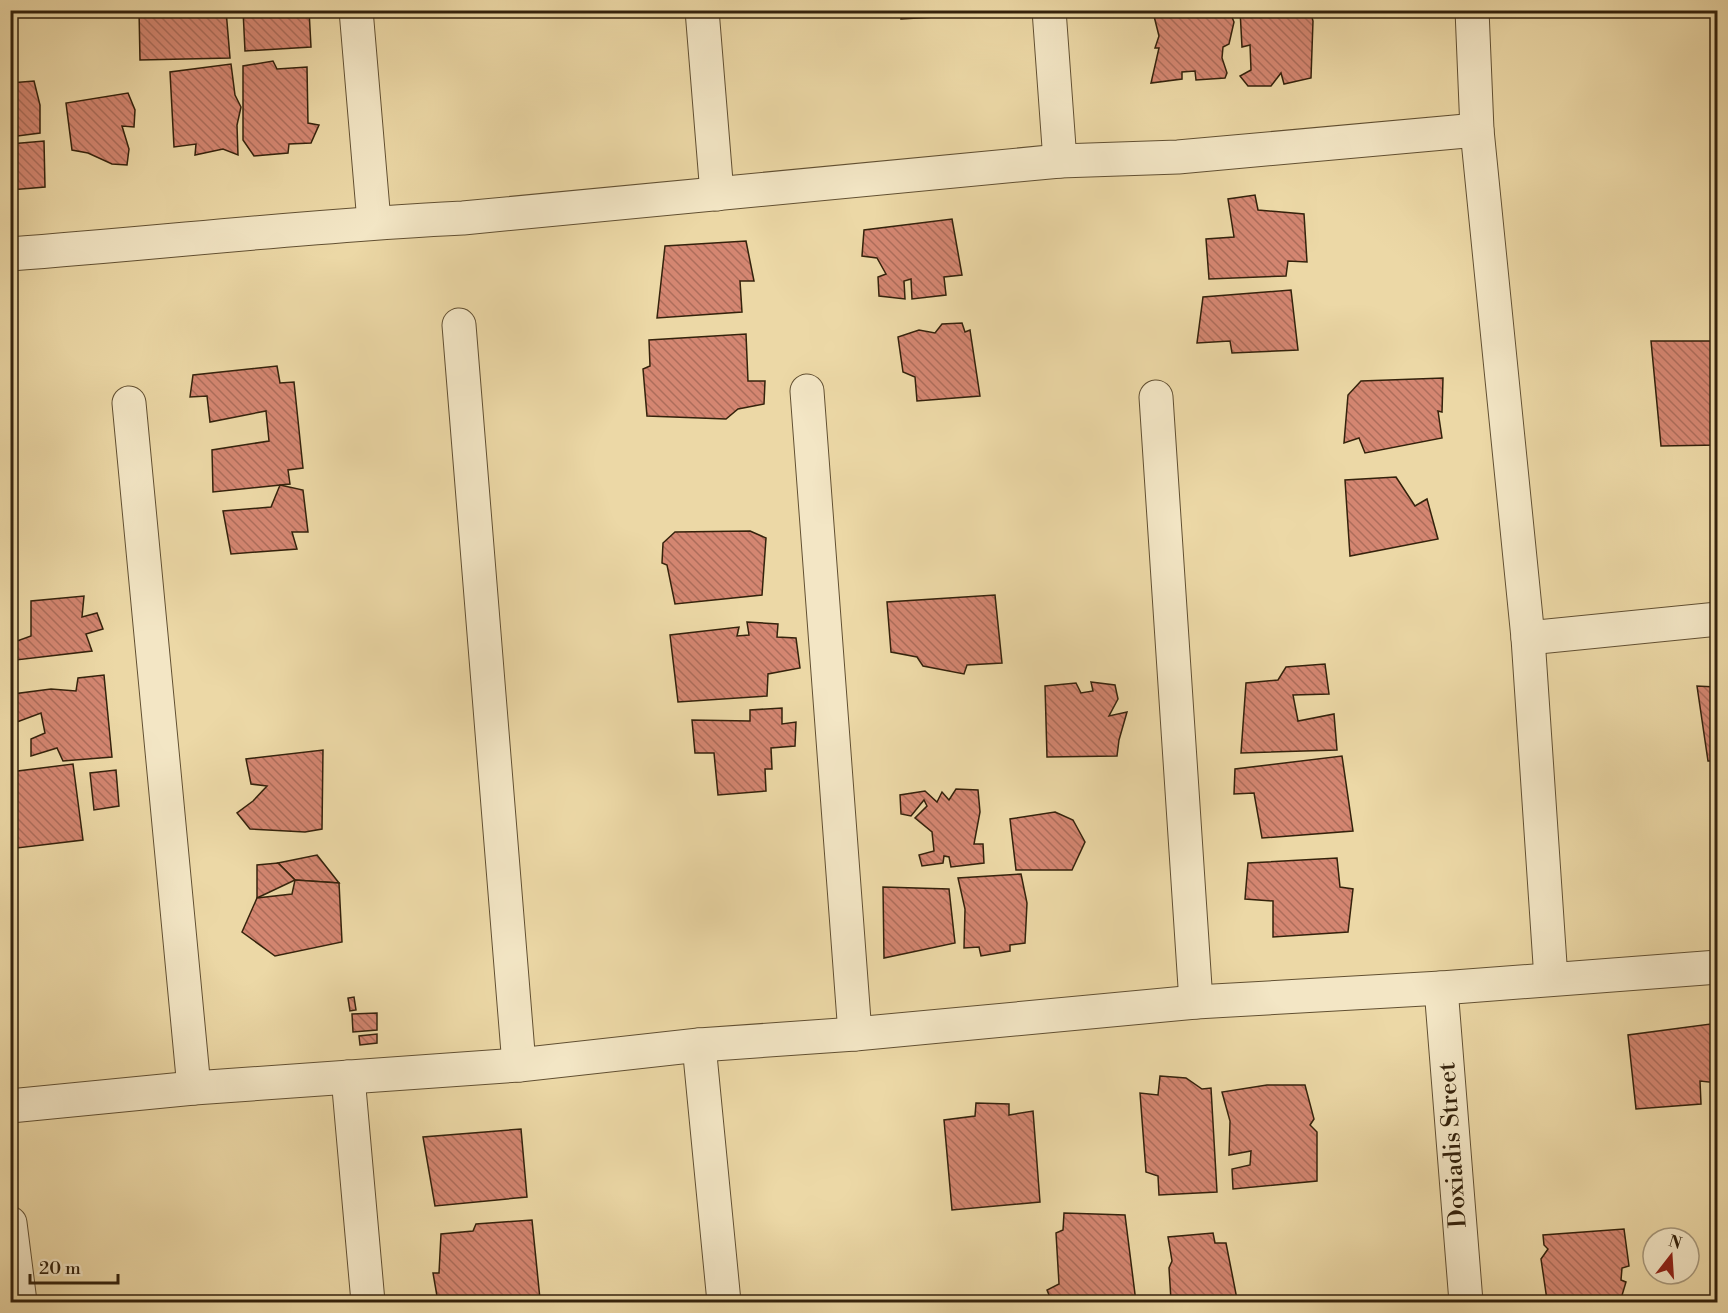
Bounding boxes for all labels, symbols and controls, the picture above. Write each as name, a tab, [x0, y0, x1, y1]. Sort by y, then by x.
street label: Doxiadis Street	[1432, 1061, 1474, 1229]
north arrow	[1641, 1226, 1701, 1286]
text: N	[1666, 1231, 1684, 1254]
scale bar	[30, 1247, 118, 1285]
text: 20 m	[39, 1257, 81, 1280]

